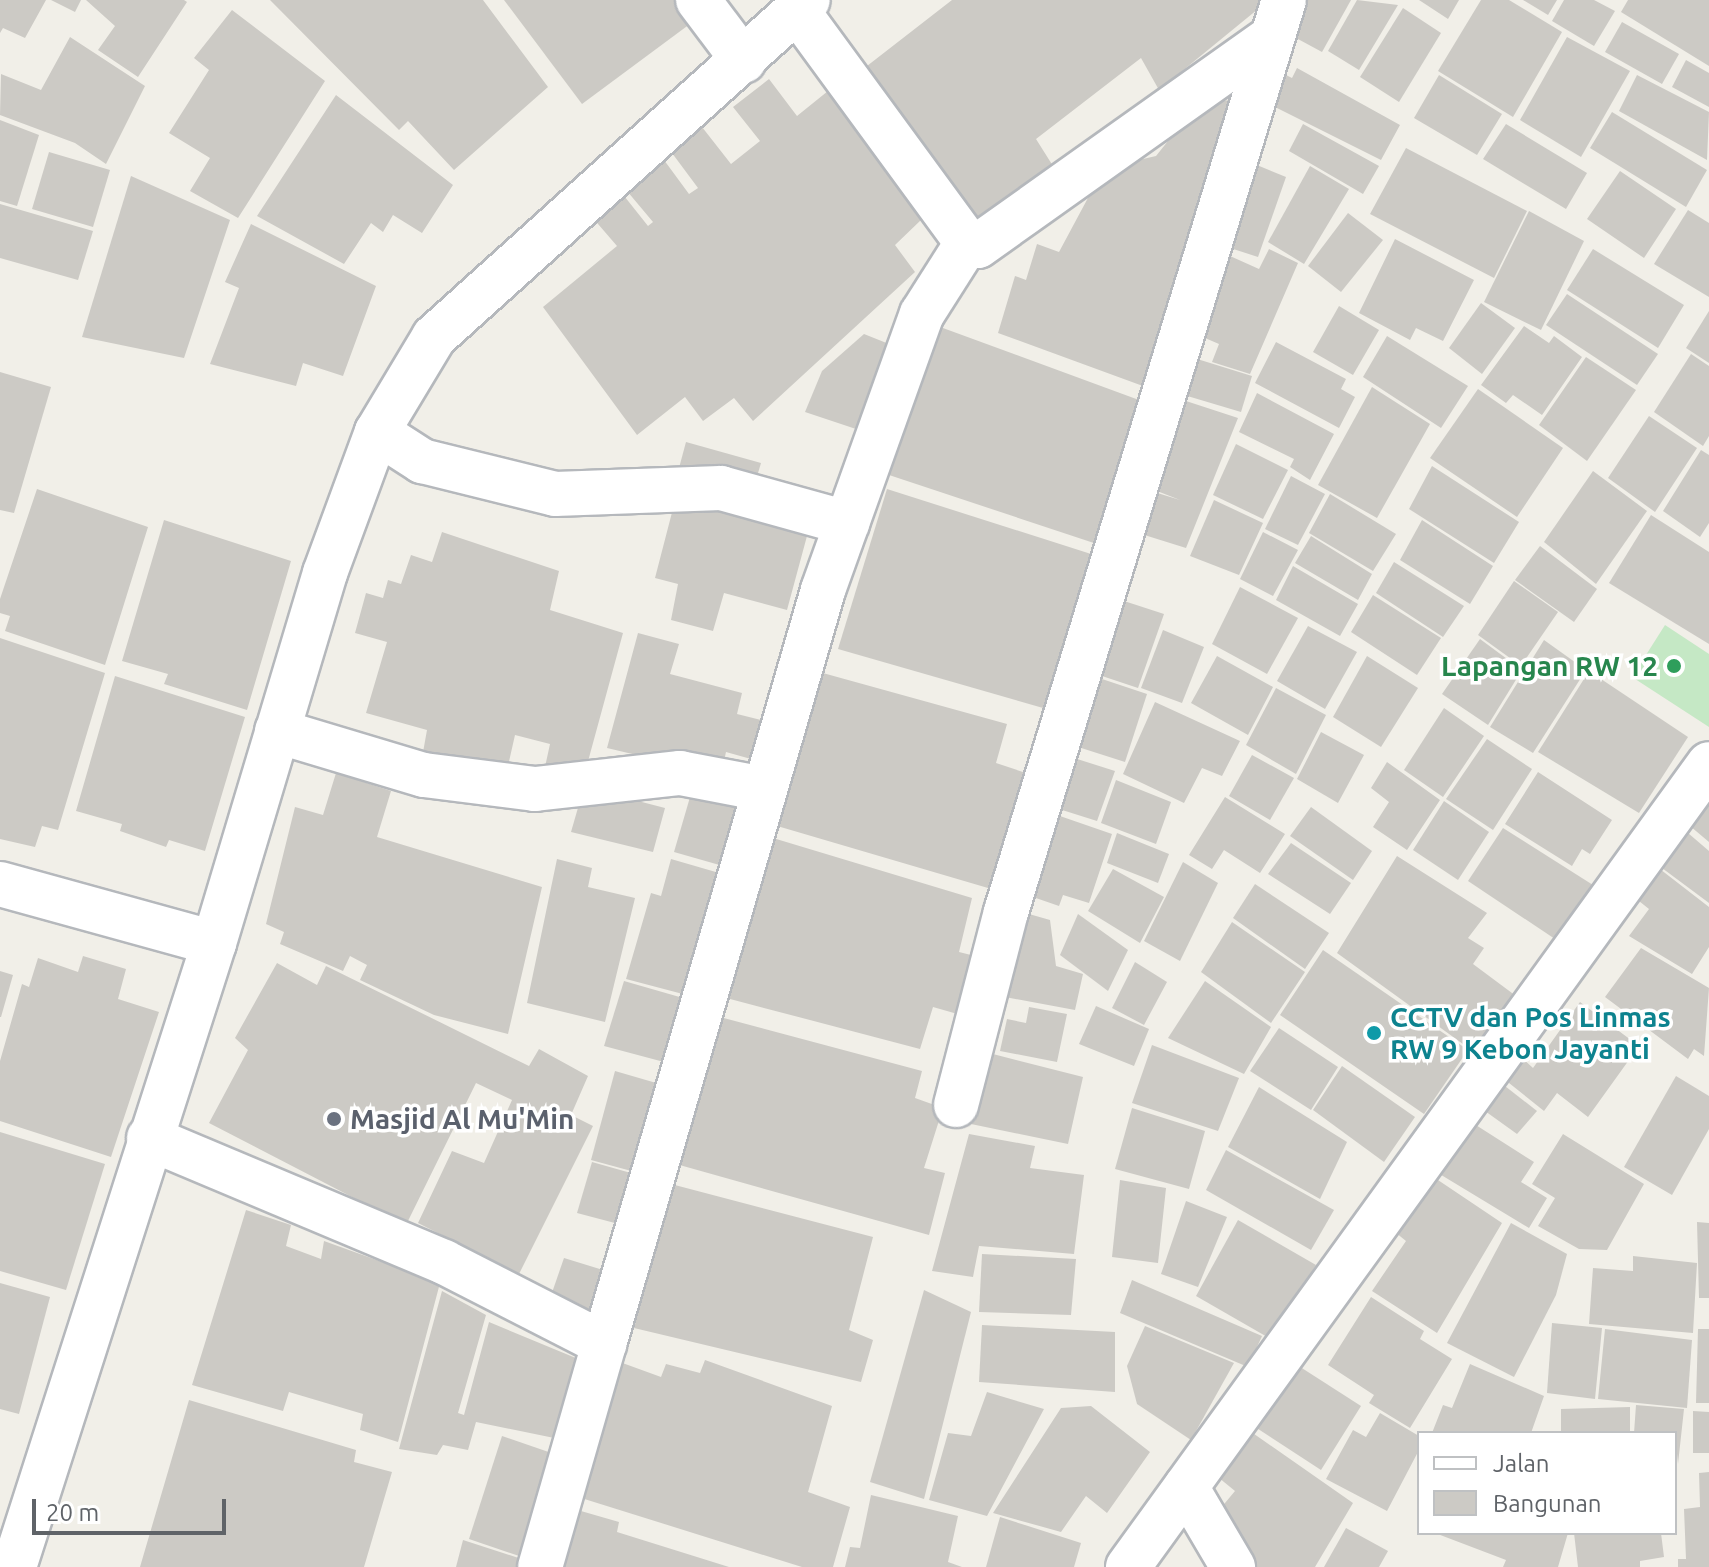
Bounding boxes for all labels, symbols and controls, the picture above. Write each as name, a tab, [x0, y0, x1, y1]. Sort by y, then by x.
place label: Lapangan RW 12	[1441, 649, 1658, 683]
marker: Lapangan RW 12	[1665, 657, 1683, 675]
place label: CCTV dan Pos Linmas RW 9 Kebon Jayanti	[1390, 1000, 1671, 1066]
marker: CCTV dan Pos Linmas RW 9 Kebon Jayanti	[1365, 1024, 1383, 1042]
place label: Masjid Al Mu'Min	[350, 1102, 574, 1136]
marker: Masjid Al Mu'Min	[325, 1110, 343, 1128]
legend	[1417, 1431, 1677, 1535]
text: Jalan	[1493, 1450, 1550, 1477]
scale bar	[36, 1483, 230, 1533]
text: Bangunan	[1493, 1490, 1602, 1517]
text: 20 m	[46, 1499, 99, 1526]

